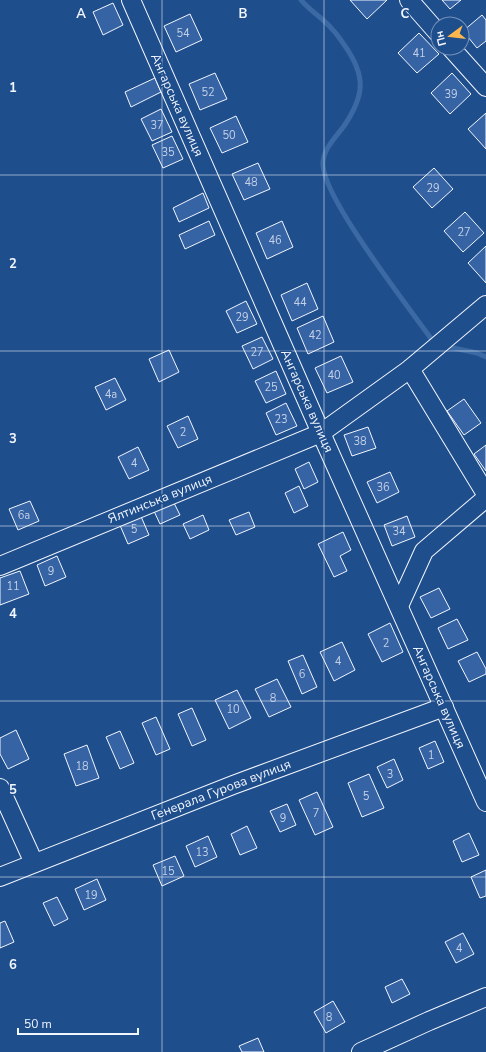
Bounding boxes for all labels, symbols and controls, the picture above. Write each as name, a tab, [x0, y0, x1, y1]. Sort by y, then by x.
text: A	[76, 5, 86, 23]
text: B	[239, 5, 248, 23]
text: C	[401, 5, 410, 23]
north arrow	[430, 16, 470, 56]
house number: 54	[176, 26, 190, 41]
text: Пн	[432, 29, 450, 48]
house number: 41	[412, 46, 426, 61]
street label: Ангарська вулиця	[146, 51, 208, 159]
text: 1	[9, 79, 17, 97]
house number: 52	[201, 85, 215, 100]
house number: 39	[444, 87, 458, 102]
house number: 37	[150, 118, 164, 133]
house number: 50	[222, 128, 236, 143]
house number: 35	[161, 145, 175, 160]
house number: 48	[244, 175, 258, 190]
house number: 29	[426, 181, 440, 196]
house number: 27	[457, 225, 471, 240]
house number: 46	[268, 233, 282, 248]
text: 2	[9, 255, 17, 273]
house number: 44	[293, 295, 307, 310]
house number: 29	[235, 310, 249, 325]
house number: 42	[308, 328, 322, 343]
house number: 27	[250, 345, 264, 360]
street label: Ангарська вулиця	[276, 347, 338, 455]
house number: 40	[327, 368, 341, 383]
house number: 25	[264, 380, 278, 395]
house number: 4а	[105, 387, 117, 402]
house number: 23	[274, 412, 288, 427]
house number: 2	[180, 425, 186, 440]
text: 3	[9, 430, 17, 448]
house number: 38	[353, 434, 367, 449]
house number: 4	[131, 456, 138, 471]
street label: Ялтинська вулиця	[105, 470, 215, 528]
house number: 36	[376, 480, 390, 495]
house number: 6а	[18, 508, 30, 523]
house number: 5	[131, 522, 138, 537]
house number: 34	[392, 524, 406, 539]
house number: 9	[48, 564, 54, 579]
house number: 11	[6, 579, 20, 594]
text: 4	[9, 605, 17, 623]
house number: 2	[383, 636, 389, 651]
street label: Ангарська вулиця	[408, 643, 470, 751]
house number: 4	[335, 654, 342, 669]
house number: 6	[299, 667, 306, 682]
house number: 8	[270, 691, 277, 706]
house number: 10	[226, 702, 240, 717]
house number: 1	[428, 748, 434, 763]
street label: Генерала Гурова вулиця	[149, 755, 293, 825]
house number: 18	[75, 759, 89, 774]
house number: 3	[387, 767, 393, 782]
text: 5	[9, 781, 17, 799]
house number: 5	[363, 789, 370, 804]
house number: 7	[313, 806, 319, 821]
house number: 9	[280, 811, 286, 826]
house number: 13	[195, 845, 209, 860]
house number: 15	[161, 864, 175, 879]
house number: 19	[84, 888, 98, 903]
house number: 4	[456, 941, 463, 956]
text: 6	[9, 956, 17, 974]
scale bar	[18, 1010, 138, 1036]
house number: 8	[326, 1010, 333, 1025]
text: 50 m	[24, 1016, 52, 1032]

